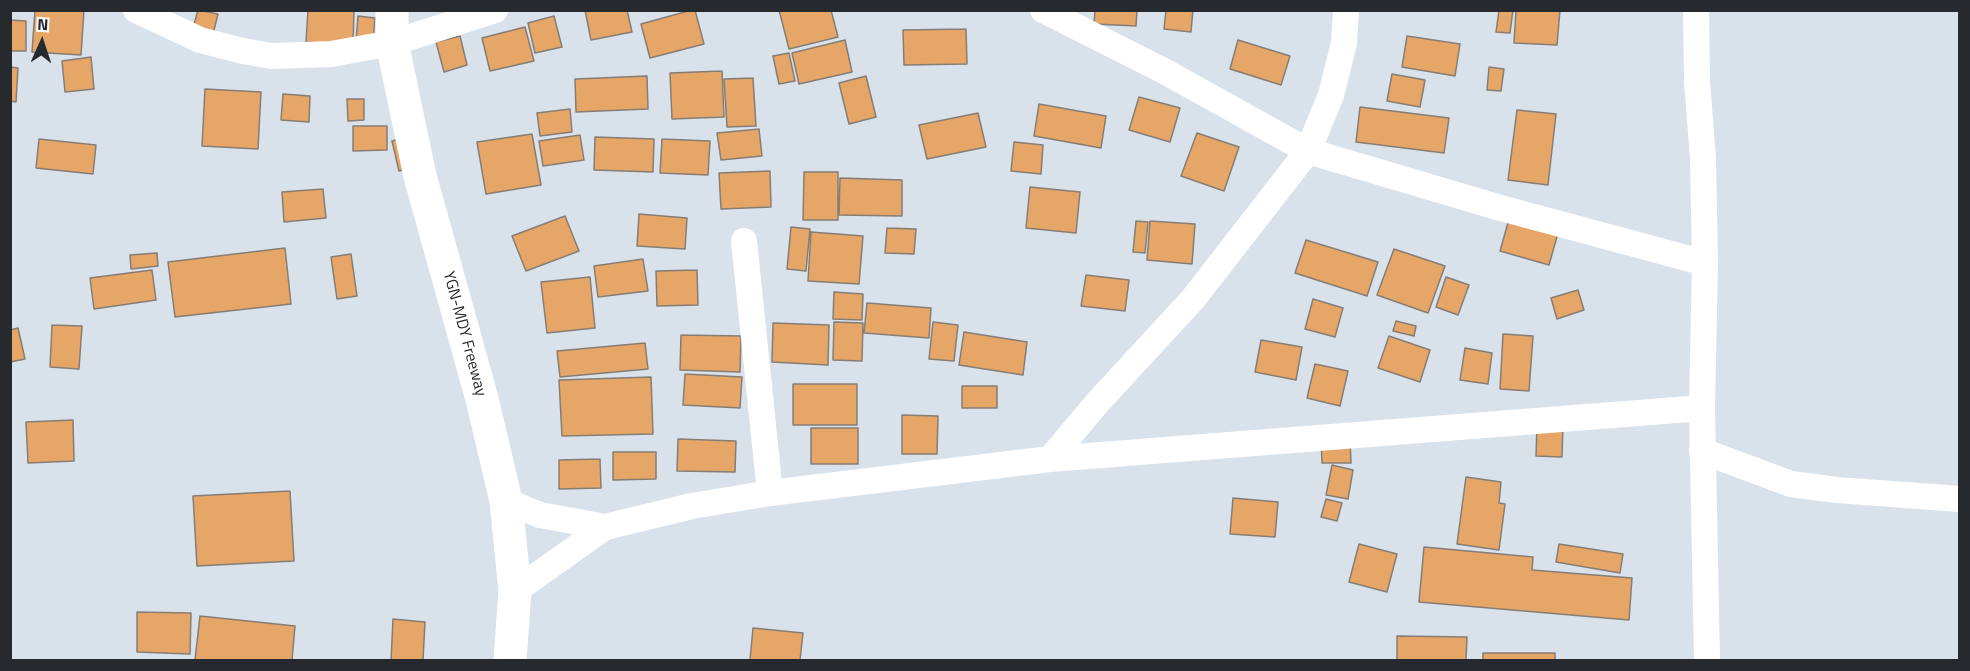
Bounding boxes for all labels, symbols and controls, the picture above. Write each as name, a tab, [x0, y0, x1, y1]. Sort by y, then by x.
north arrow	[12, 12, 72, 72]
text: N	[37, 12, 49, 36]
street label: YGN-MDY Freeway	[438, 269, 490, 399]

